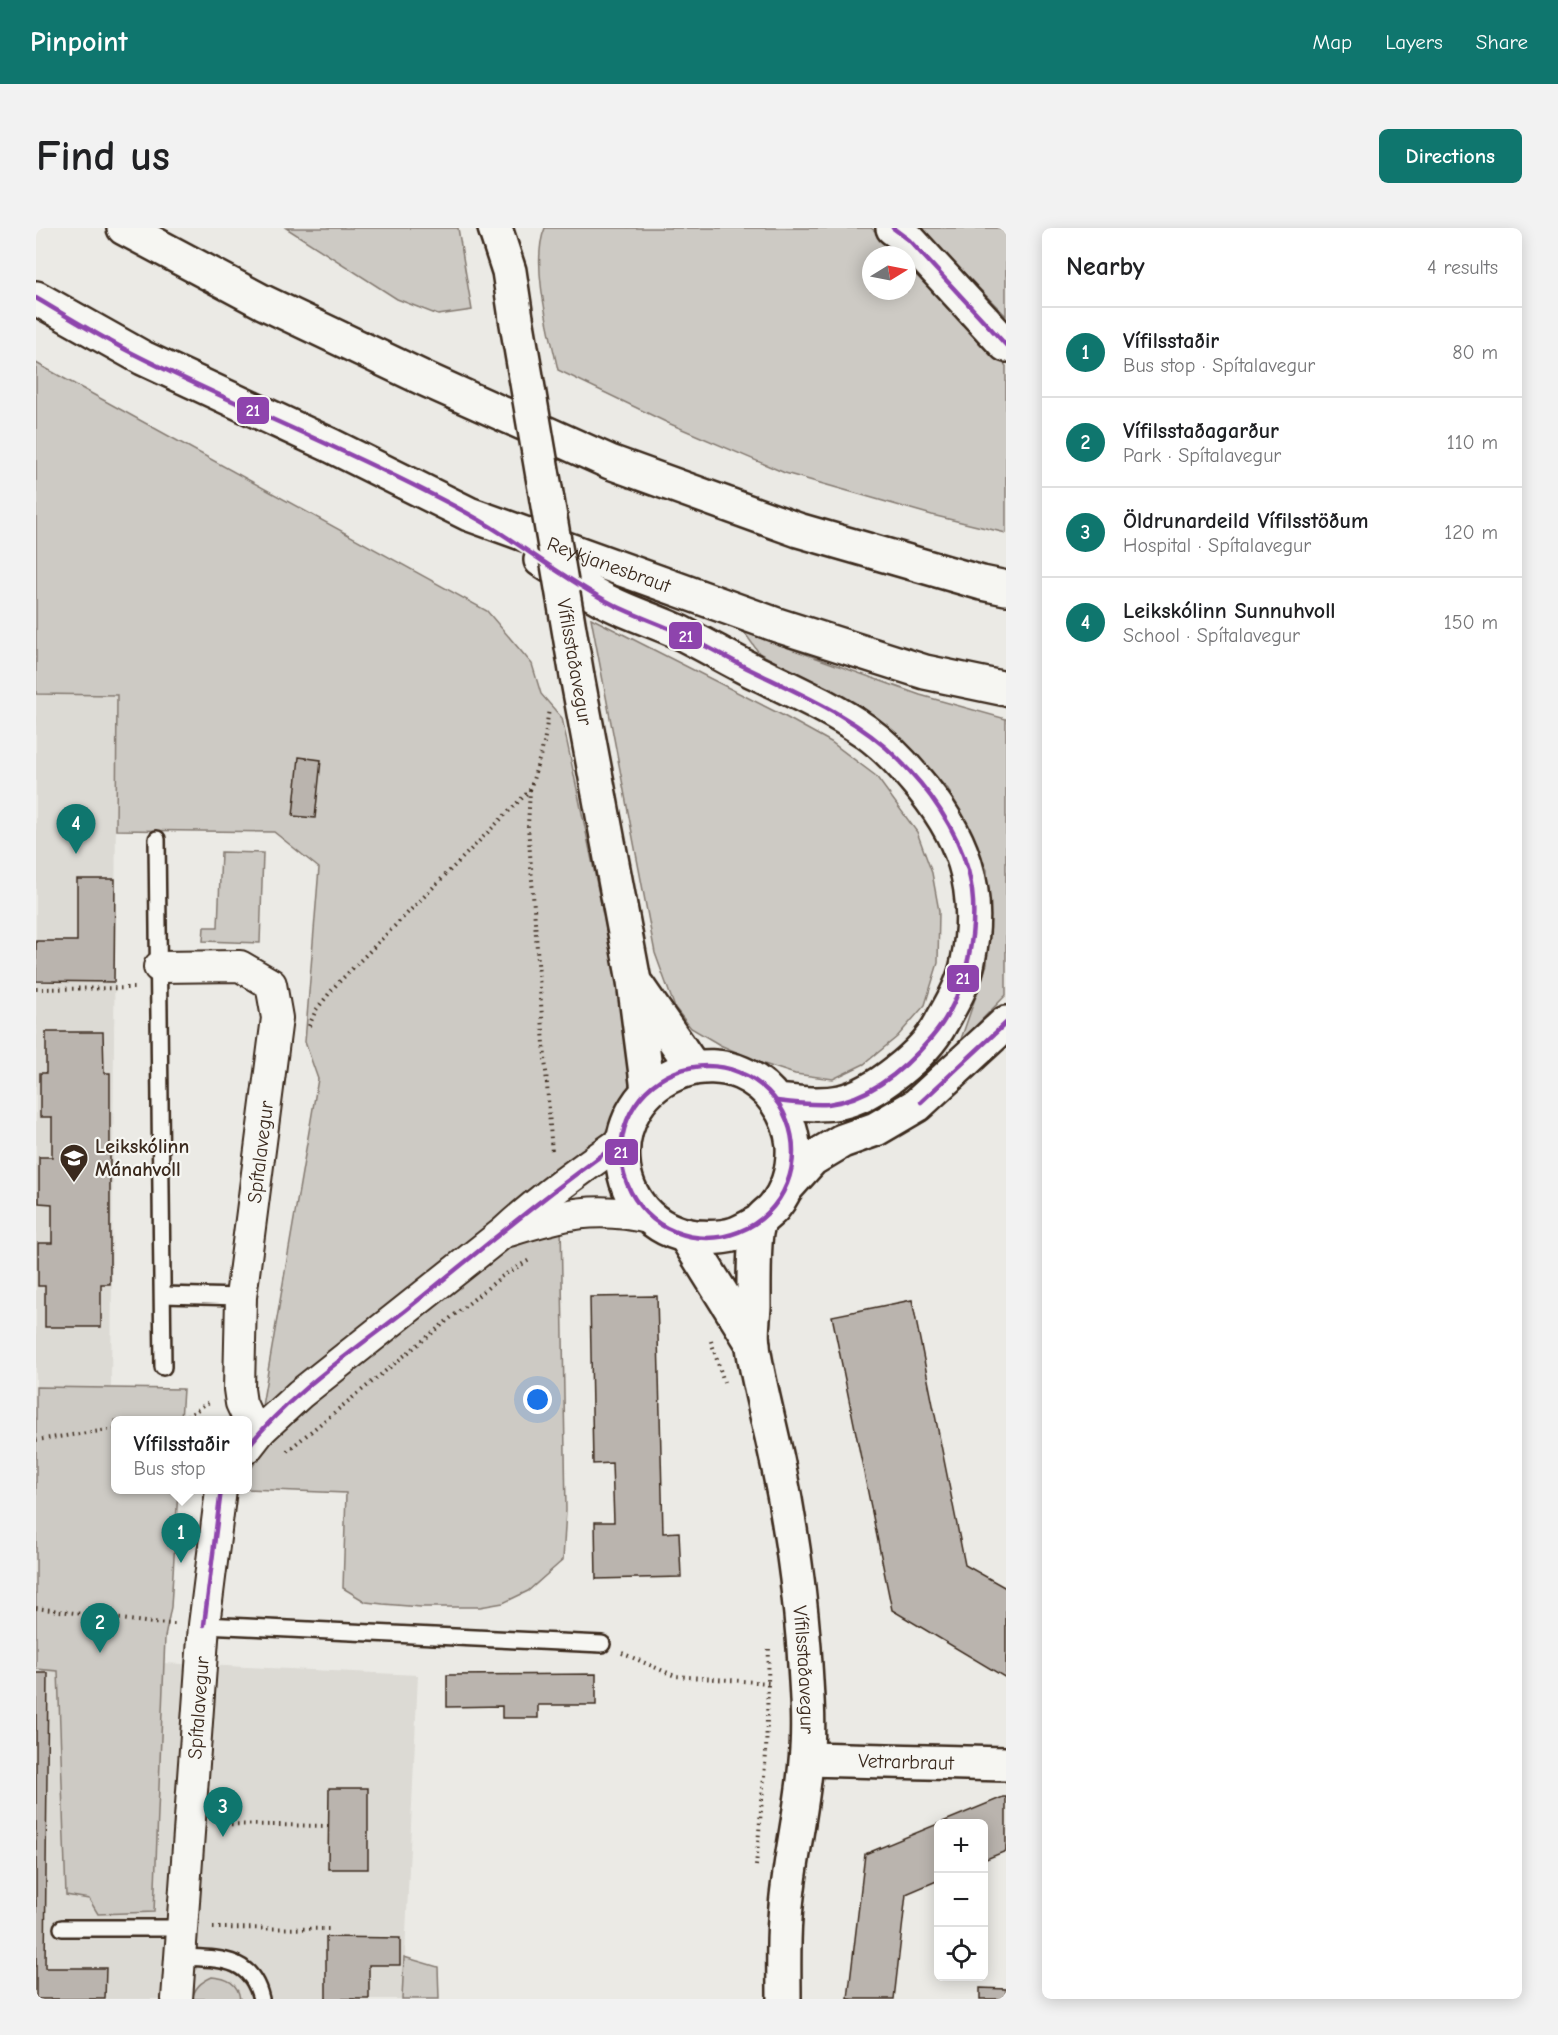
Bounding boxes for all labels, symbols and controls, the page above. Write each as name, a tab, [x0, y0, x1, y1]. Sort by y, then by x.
text: Pinpoint	[30, 26, 128, 58]
text: Map	[1313, 30, 1352, 54]
text: Layers	[1385, 30, 1443, 54]
text: Share	[1476, 30, 1528, 54]
button: Directions	[1379, 129, 1522, 183]
text: Find us	[36, 132, 170, 181]
north arrow	[862, 246, 916, 300]
text: Nearby	[1066, 252, 1145, 282]
text: 4 results	[1427, 256, 1498, 279]
text: Vífilsstaðir	[1123, 328, 1219, 354]
text: 1	[1082, 341, 1089, 364]
text: 80 m	[1452, 341, 1498, 364]
text: Bus stop · Spítalavegur	[1123, 354, 1315, 377]
line badge: 21	[236, 396, 270, 425]
text: 21	[246, 402, 260, 420]
text: Vífilsstaðagarður	[1123, 418, 1279, 444]
text: 2	[1081, 431, 1090, 454]
text: 110 m	[1447, 431, 1498, 454]
text: Park · Spítalavegur	[1123, 444, 1281, 467]
text: Öldrunardeild Vífilsstöðum	[1123, 508, 1368, 534]
text: 3	[1081, 521, 1090, 544]
text: 120 m	[1444, 521, 1498, 544]
street label: Reykjanesbraut	[544, 532, 675, 598]
text: Hospital · Spítalavegur	[1123, 534, 1311, 557]
street label: Vífilsstaðavegur	[552, 597, 597, 727]
text: Leikskólinn Sunnuhvoll	[1123, 598, 1336, 624]
text: 4	[1081, 611, 1090, 634]
text: 150 m	[1444, 611, 1498, 634]
line badge: 21	[668, 621, 703, 650]
text: School · Spítalavegur	[1123, 624, 1300, 647]
text: 21	[679, 628, 693, 646]
pin: 4	[56, 804, 96, 854]
line badge: 21	[946, 964, 980, 993]
text: 21	[956, 970, 970, 988]
street label: Spítalavegur	[243, 1099, 278, 1205]
place label: Leikskólinn Mánahvoll	[95, 1135, 189, 1181]
line badge: 21	[604, 1138, 639, 1166]
school or university icon: Leikskólinn Mánahvoll	[58, 1142, 90, 1184]
text: 21	[614, 1144, 628, 1162]
your location	[523, 1385, 552, 1414]
popup	[111, 1416, 252, 1494]
text: Vífilsstaðir	[133, 1431, 230, 1457]
text: Bus stop	[133, 1457, 206, 1480]
pin: 1	[162, 1514, 200, 1563]
pin: 2	[80, 1604, 120, 1653]
street label: Vífilsstaðavegur	[788, 1604, 819, 1734]
street label: Spítalavegur	[183, 1655, 214, 1760]
street label: Vetrarbraut	[858, 1749, 955, 1775]
pin: 3	[204, 1788, 243, 1837]
map controls	[934, 1819, 988, 1981]
button: +	[934, 1819, 988, 1873]
button: −	[934, 1873, 988, 1927]
button: locate	[934, 1927, 988, 1981]

